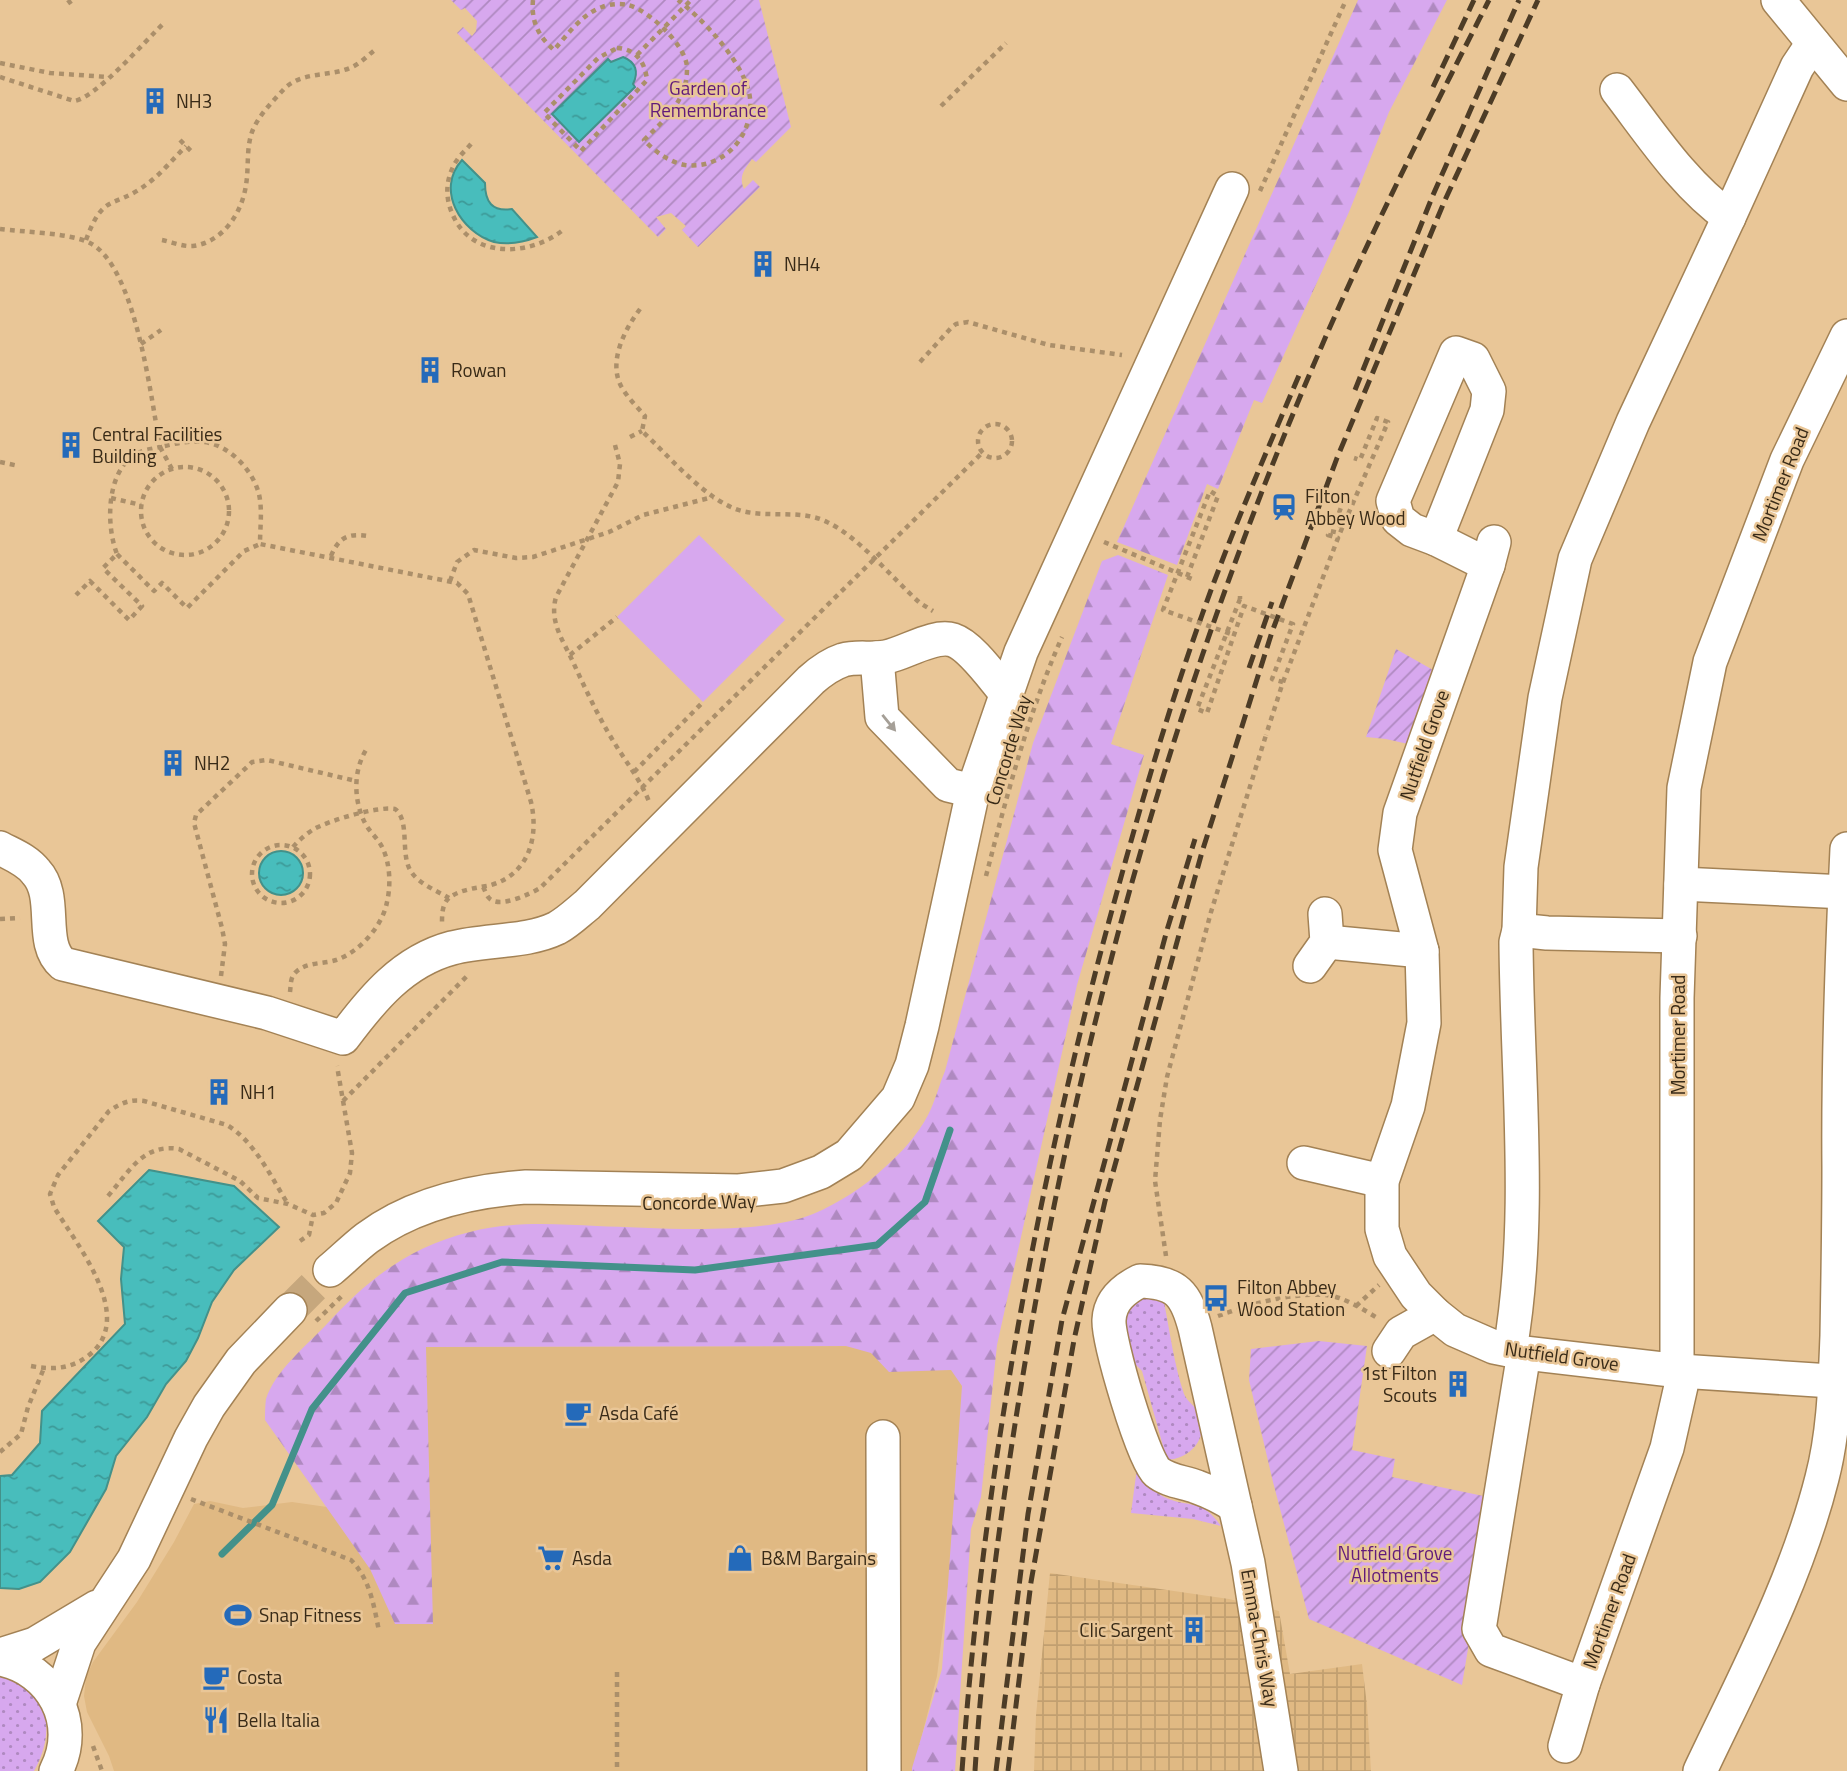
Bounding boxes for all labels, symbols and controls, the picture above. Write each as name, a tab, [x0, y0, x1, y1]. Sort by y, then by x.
park label: Garden of Remembrance	[650, 73, 766, 124]
building icon: NH3	[140, 86, 170, 116]
place label: NH3	[176, 86, 212, 115]
building icon: NH4	[748, 249, 778, 279]
place label: NH4	[784, 249, 820, 278]
building icon: Rowan	[415, 355, 445, 385]
place label: Rowan	[451, 355, 507, 384]
place label: Central Facilities Building	[92, 419, 223, 470]
street label: Mortimer Road	[1743, 422, 1816, 545]
building icon: Central Facilities Building	[56, 430, 86, 460]
place label: Filton Abbey Wood	[1305, 481, 1406, 532]
station icon: Filton Abbey Wood	[1269, 492, 1299, 522]
street label: Nutfield Grove	[1391, 686, 1456, 804]
street label: Concorde Way	[977, 691, 1038, 809]
one-way arrow	[882, 714, 897, 732]
building icon: NH2	[158, 748, 188, 778]
place label: NH2	[194, 748, 230, 777]
street label: Mortimer Road	[1663, 975, 1692, 1095]
building icon: NH1	[204, 1077, 234, 1107]
place label: NH1	[240, 1077, 276, 1106]
street label: Concorde Way	[642, 1186, 756, 1217]
place label: Filton Abbey Wood Station	[1237, 1272, 1345, 1323]
bus stop icon: Filton Abbey Wood Station	[1201, 1283, 1231, 1313]
street label: Nutfield Grove	[1503, 1333, 1621, 1378]
place label: 1st Filton Scouts	[1361, 1358, 1437, 1409]
building icon: 1st Filton Scouts	[1443, 1369, 1473, 1399]
cafe icon: Asda Café	[563, 1398, 593, 1428]
place label: Asda Café	[599, 1398, 678, 1427]
park label: Nutfield Grove Allotments	[1338, 1538, 1452, 1589]
supermarket icon: Asda	[536, 1543, 566, 1573]
place label: Asda	[572, 1543, 612, 1572]
shop icon: B&M Bargains	[725, 1543, 755, 1573]
place label: B&M Bargains	[761, 1543, 876, 1572]
street label: Mortimer Road	[1574, 1549, 1643, 1672]
street label: Emma-Chris Way	[1234, 1567, 1287, 1709]
sports icon: Snap Fitness	[223, 1600, 253, 1630]
place label: Snap Fitness	[259, 1600, 362, 1629]
place label: Clic Sargent	[1079, 1615, 1173, 1644]
building icon: Clic Sargent	[1179, 1615, 1209, 1645]
cafe icon: Costa	[201, 1662, 231, 1692]
place label: Costa	[237, 1662, 283, 1691]
restaurant icon: Bella Italia	[201, 1705, 231, 1735]
place label: Bella Italia	[237, 1705, 320, 1734]

